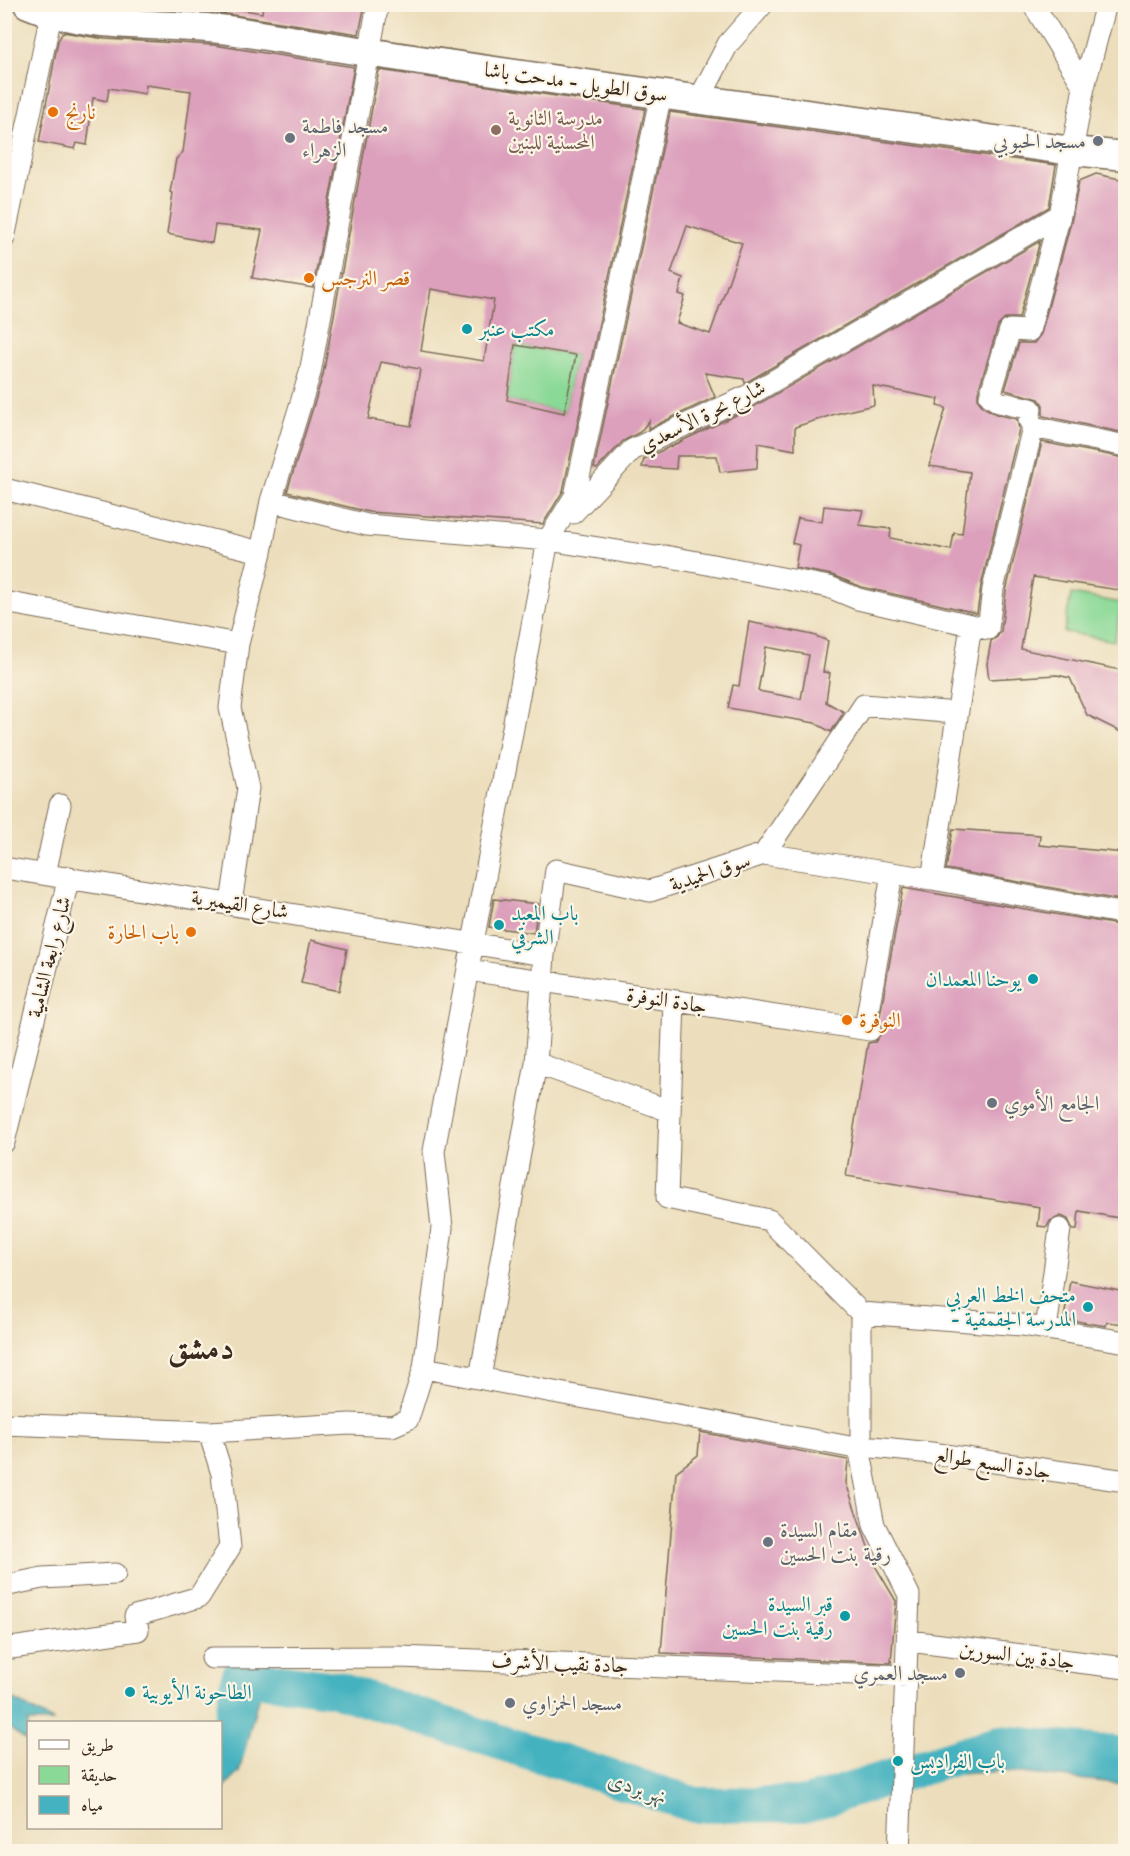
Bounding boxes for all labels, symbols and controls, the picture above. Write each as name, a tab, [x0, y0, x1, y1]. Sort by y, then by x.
street label: سوق الطويل - مدحت باشا	[482, 57, 669, 110]
place label: نارنج	[65, 100, 96, 130]
marker: نارنج	[46, 105, 60, 119]
place label: مدرسة الثانوية المحسنية للبنين	[508, 106, 603, 157]
place label: مسجد فاطمة الزهراء	[302, 114, 388, 165]
marker: مدرسة الثانوية المحسنية للبنين	[489, 123, 503, 137]
place label: مسجد الحبوبي	[993, 129, 1086, 158]
marker: مسجد فاطمة الزهراء	[283, 131, 297, 145]
marker: مسجد الحبوبي	[1091, 134, 1105, 148]
place label: قصر النرجس	[321, 266, 410, 293]
marker: قصر النرجس	[302, 271, 316, 285]
place label: مكتب عنبر	[477, 317, 554, 344]
marker: مكتب عنبر	[460, 322, 474, 336]
street label: شارع بحرة الأسعدي	[634, 372, 772, 462]
street label: سوق الحميدية	[667, 848, 754, 899]
street label: شارع القيميرية	[189, 884, 290, 929]
street label: شارع رابعة الشامية	[22, 894, 82, 1022]
place label: باب المعبد الشرقي	[511, 901, 579, 954]
marker: باب المعبد الشرقي	[492, 918, 506, 932]
place label: باب الحارة	[107, 920, 179, 947]
marker: باب الحارة	[184, 925, 198, 939]
place label: يوحنا المعمدان	[926, 967, 1022, 994]
marker: يوحنا المعمدان	[1026, 972, 1040, 986]
street label: جادة النوفرة	[625, 982, 709, 1021]
place label: النوفرة	[859, 1008, 901, 1035]
marker: النوفرة	[840, 1013, 854, 1027]
place label: الجامع الأموي	[1004, 1088, 1099, 1122]
marker: الجامع الأموي	[985, 1096, 999, 1110]
place label: متحف الخط العربي - المدرسة الجقمقية	[946, 1283, 1076, 1334]
marker: متحف الخط العربي - المدرسة الجقمقية	[1081, 1300, 1095, 1314]
district label: دمشق	[168, 1329, 234, 1371]
street label: جادة السبع طوالع	[932, 1442, 1053, 1491]
place label: مقام السيدة رقية بنت الحسين	[780, 1518, 891, 1569]
marker: مقام السيدة رقية بنت الحسين	[761, 1535, 775, 1549]
place label: قبر السيدة رقية بنت الحسين	[722, 1592, 833, 1643]
marker: قبر السيدة رقية بنت الحسين	[838, 1609, 852, 1623]
street label: جادة بين السورين	[957, 1636, 1076, 1677]
street label: جادة نقيب الأشرف	[491, 1646, 629, 1680]
place label: مسجد العمري	[853, 1661, 948, 1689]
marker: مسجد العمري	[953, 1666, 967, 1680]
place label: الطاحونة الأيوبية	[142, 1677, 252, 1707]
marker: الطاحونة الأيوبية	[123, 1685, 137, 1699]
place label: مسجد الحمزاوي	[522, 1691, 622, 1719]
marker: مسجد الحمزاوي	[503, 1696, 517, 1710]
legend	[27, 1721, 222, 1829]
text: طريق	[81, 1735, 114, 1758]
place label: باب الفراديس	[910, 1749, 1005, 1776]
marker: باب الفراديس	[891, 1754, 905, 1768]
text: حديقة	[81, 1765, 117, 1788]
water label: نهر بردى	[604, 1766, 671, 1812]
text: مياه	[81, 1795, 103, 1818]

